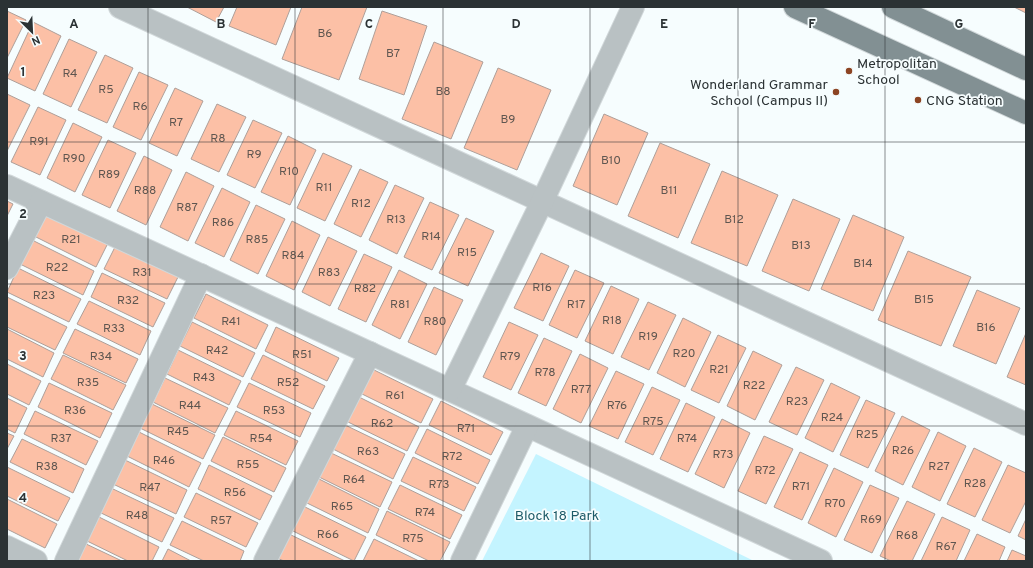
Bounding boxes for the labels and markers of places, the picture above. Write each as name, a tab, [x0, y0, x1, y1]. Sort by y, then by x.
place label: Metropolitan School	[857, 56, 937, 89]
marker: Metropolitan School	[844, 66, 854, 76]
place label: Wonderland Grammar School (Campus II)	[690, 77, 829, 110]
marker: Wonderland Grammar School (Campus II)	[831, 87, 841, 97]
place label: CNG Station	[926, 93, 1003, 110]
marker: CNG Station	[913, 95, 923, 105]

